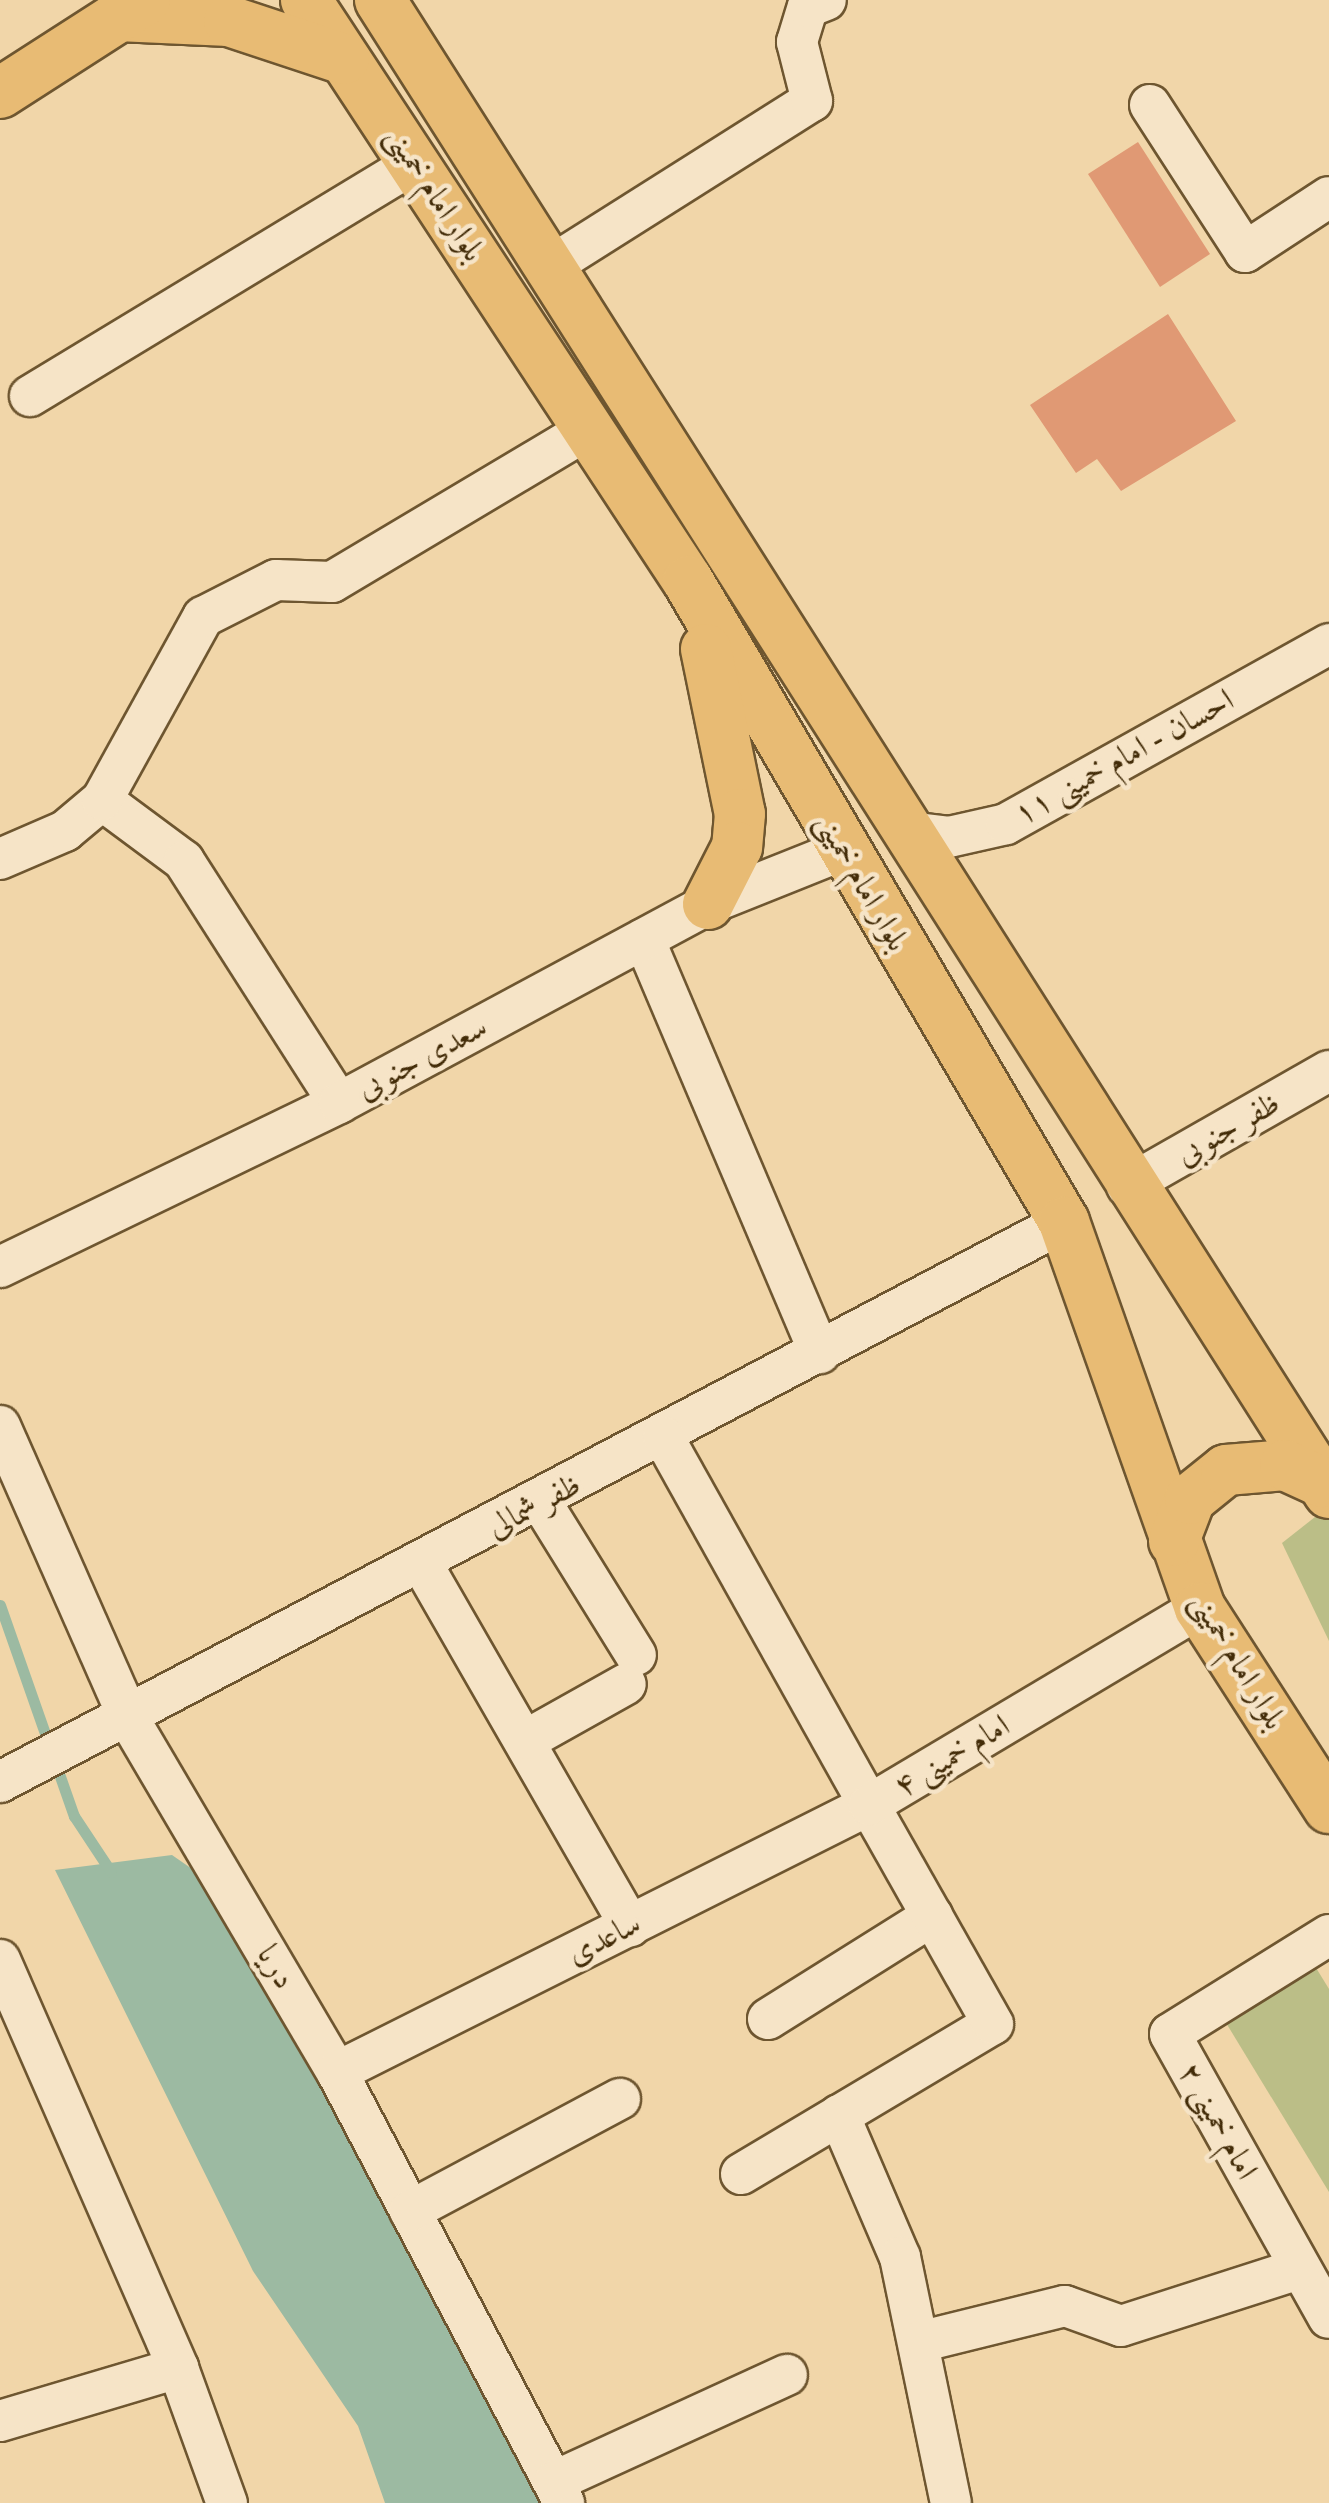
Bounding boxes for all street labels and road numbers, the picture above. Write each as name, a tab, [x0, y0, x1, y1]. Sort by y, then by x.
street label: بلوار امام خمینی	[377, 119, 493, 269]
street label: احسان - امام خمینی ۱۱	[1007, 681, 1241, 833]
street label: بلوار امام خمینی	[807, 806, 917, 958]
street label: سعدی جنوبی	[350, 1008, 494, 1108]
street label: ظفر جنوبی	[1169, 1084, 1287, 1174]
street label: ظفر شمالی	[481, 1465, 587, 1547]
street label: بلوار امام خمینی	[1182, 1585, 1294, 1737]
street label: امام خمینی ۴	[887, 1707, 1017, 1805]
street label: ساعدی	[561, 1904, 647, 1974]
street label: دریا	[248, 1938, 304, 1996]
street label: امام خمینی ۲	[1170, 2056, 1266, 2186]

